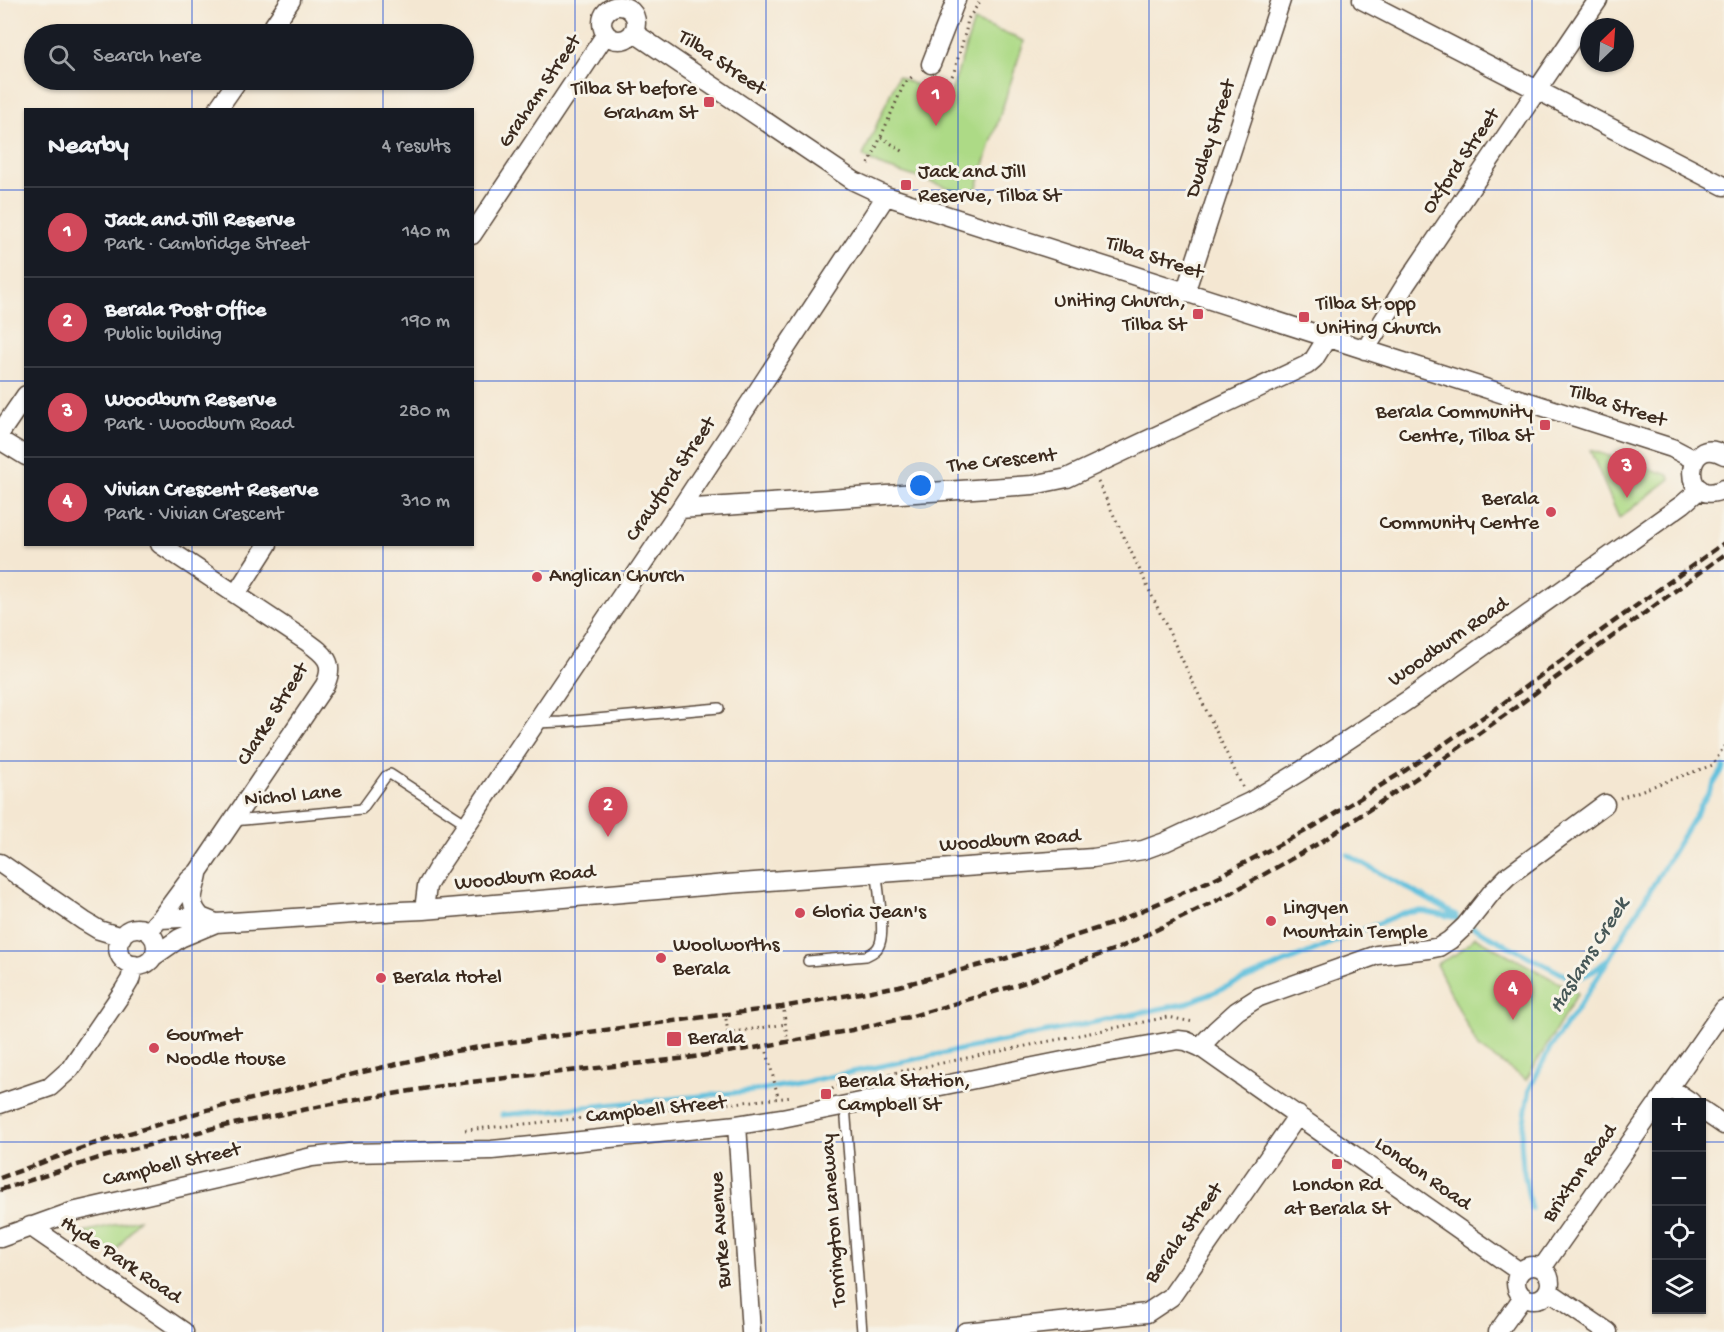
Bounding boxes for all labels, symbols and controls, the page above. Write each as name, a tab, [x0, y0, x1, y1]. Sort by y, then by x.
north arrow	[1580, 18, 1634, 72]
search box	[24, 24, 474, 90]
street label: Tilba Street	[671, 25, 772, 104]
street label: Graham Street	[494, 29, 589, 153]
icon: search	[45, 41, 78, 74]
text: Search here	[93, 44, 201, 70]
street label: Dudley Street	[1181, 75, 1244, 203]
pin: 1	[916, 76, 956, 126]
place label: Tilba St before Graham St	[570, 78, 699, 127]
marker: Tilba St before Graham St	[702, 95, 716, 109]
street label: Oxford Street	[1418, 103, 1508, 219]
text: Nearby	[48, 132, 129, 163]
text: 4 results	[382, 136, 450, 159]
place label: Jack and Jill Reserve, Tilba St	[918, 161, 1063, 210]
marker: Jack and Jill Reserve, Tilba St	[899, 178, 913, 192]
text: Jack and Jill Reserve	[105, 208, 295, 234]
text: 1	[63, 221, 72, 244]
text: 140 m	[402, 221, 450, 244]
street label: Tilba Street	[1101, 231, 1208, 287]
text: Park · Cambridge Street	[105, 234, 309, 257]
place label: Uniting Church, Tilba St	[1054, 290, 1188, 339]
place label: Tilba St opp Uniting Church	[1315, 293, 1441, 342]
text: Berala Post Office	[105, 298, 266, 324]
marker: Uniting Church, Tilba St	[1191, 307, 1205, 321]
marker: Tilba St opp Uniting Church	[1297, 310, 1311, 324]
text: 2	[63, 311, 72, 334]
text: 190 m	[402, 311, 450, 334]
text: Public building	[105, 324, 222, 347]
street label: Tilba Street	[1564, 379, 1671, 435]
text: Woodburn Reserve	[105, 388, 276, 414]
text: 3	[62, 401, 73, 424]
text: 280 m	[399, 401, 450, 424]
place label: Berala Community Centre, Tilba St	[1375, 401, 1535, 450]
street label: Crawford Street	[621, 411, 724, 547]
text: Park · Woodburn Road	[105, 414, 293, 437]
marker: Berala Community Centre, Tilba St	[1538, 418, 1552, 432]
street label: The Crescent	[945, 444, 1060, 480]
pin: 3	[1608, 448, 1646, 498]
your location	[906, 471, 935, 500]
text: Vivian Crescent Reserve	[105, 478, 318, 504]
place label: Berala Community Centre	[1380, 488, 1540, 537]
text: 4	[63, 491, 72, 514]
text: 310 m	[401, 491, 450, 514]
text: Park · Vivian Crescent	[105, 504, 283, 527]
marker: Berala Community Centre	[1544, 505, 1558, 519]
place label: Anglican Church	[549, 565, 685, 590]
marker: Anglican Church	[530, 570, 544, 584]
street label: Woodburn Road	[1384, 591, 1515, 694]
street label: Clarke Street	[233, 657, 317, 771]
street label: Nichol Lane	[243, 780, 344, 814]
pin: 2	[588, 788, 628, 837]
street label: Woodburn Road	[939, 824, 1083, 859]
street label: Woodburn Road	[454, 860, 598, 898]
water label: Haslams Creek	[1544, 892, 1637, 1018]
place label: Lingyen Mountain Temple	[1283, 897, 1429, 946]
place label: Gloria Jean's	[812, 901, 927, 926]
marker: Gloria Jean's	[793, 906, 807, 920]
marker: Lingyen Mountain Temple	[1264, 914, 1278, 928]
place label: Woolworths Berala	[672, 934, 781, 983]
marker: Woolworths Berala	[654, 951, 668, 965]
place label: Berala Hotel	[392, 966, 502, 991]
pin: 4	[1494, 970, 1532, 1020]
marker: Berala Hotel	[374, 971, 388, 985]
place label: Gourmet Noodle House	[166, 1024, 287, 1073]
place label: Berala	[687, 1027, 746, 1052]
marker: Berala	[665, 1030, 683, 1048]
marker: Gourmet Noodle House	[147, 1041, 161, 1055]
place label: Berala Station, Campbell St	[837, 1070, 971, 1119]
marker: Berala Station, Campbell St	[819, 1087, 833, 1101]
street label: Campbell Street	[585, 1091, 730, 1131]
map controls	[1652, 1098, 1706, 1314]
button: +	[1652, 1098, 1706, 1152]
street label: Brixton Road	[1537, 1119, 1625, 1229]
street label: London Road	[1369, 1132, 1477, 1218]
street label: Torrington Laneway	[816, 1133, 854, 1308]
street label: Campbell Street	[101, 1137, 246, 1194]
button: −	[1652, 1152, 1706, 1206]
marker: London Rd at Berala St	[1330, 1157, 1344, 1171]
street label: Burke Avenue	[705, 1170, 739, 1290]
place label: London Rd at Berala St	[1284, 1174, 1392, 1223]
street label: Berala Street	[1140, 1177, 1231, 1290]
button: locate	[1652, 1206, 1706, 1260]
street label: Hyde Park Road	[54, 1211, 187, 1312]
button: layers	[1652, 1260, 1706, 1314]

